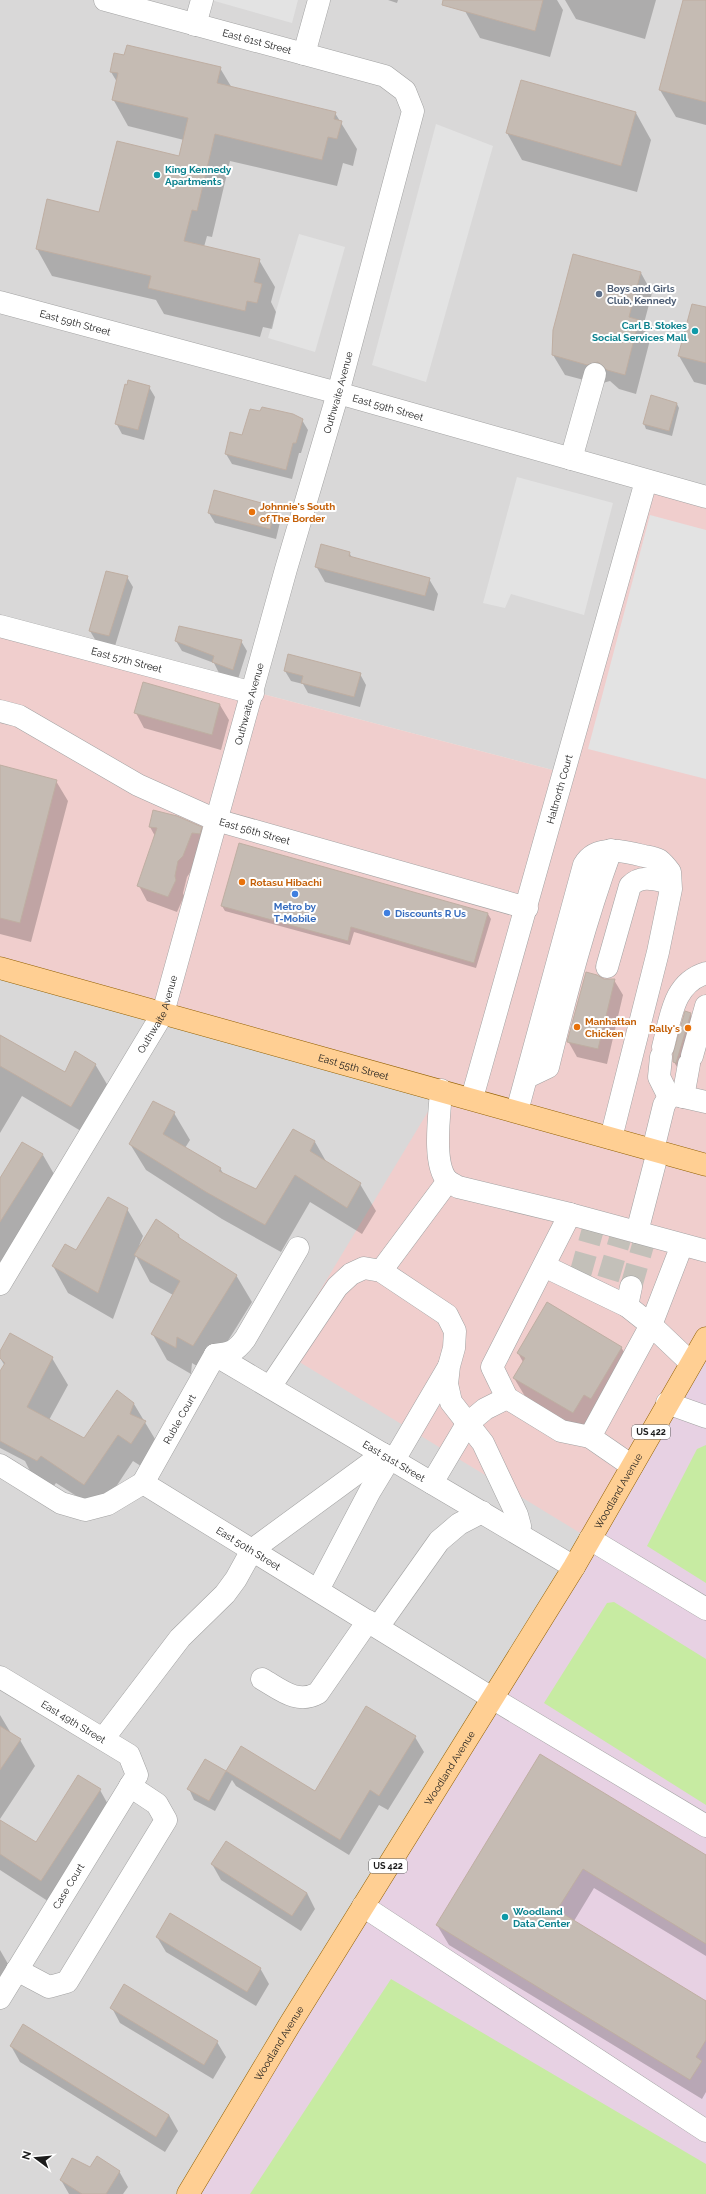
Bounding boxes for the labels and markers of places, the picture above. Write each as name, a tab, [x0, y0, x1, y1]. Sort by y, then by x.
place label: King Kennedy Apartments	[165, 164, 232, 187]
marker: King Kennedy Apartments	[152, 170, 162, 180]
place label: Boys and Girls Club, Kennedy	[607, 283, 677, 306]
marker: Boys and Girls Club, Kennedy	[594, 289, 604, 299]
place label: Carl B. Stokes Social Services Mall	[592, 320, 688, 343]
marker: Carl B. Stokes Social Services Mall	[690, 326, 700, 336]
place label: Johnnie's South of The Border	[260, 501, 335, 524]
marker: Johnnie's South of The Border	[247, 507, 257, 517]
marker: Rotasu Hibachi	[237, 877, 247, 887]
place label: Rotasu Hibachi	[250, 877, 322, 888]
marker: Metro by T-Mobile	[290, 889, 300, 899]
place label: Metro by T-Mobile	[274, 901, 317, 924]
marker: Discounts R Us	[382, 908, 392, 918]
place label: Discounts R Us	[395, 908, 466, 919]
place label: Manhattan Chicken	[585, 1016, 637, 1039]
marker: Manhattan Chicken	[572, 1022, 582, 1032]
place label: Rally's	[649, 1023, 680, 1034]
marker: Rally's	[683, 1023, 693, 1033]
place label: Woodland Data Center	[513, 1906, 570, 1929]
marker: Woodland Data Center	[500, 1912, 510, 1922]

